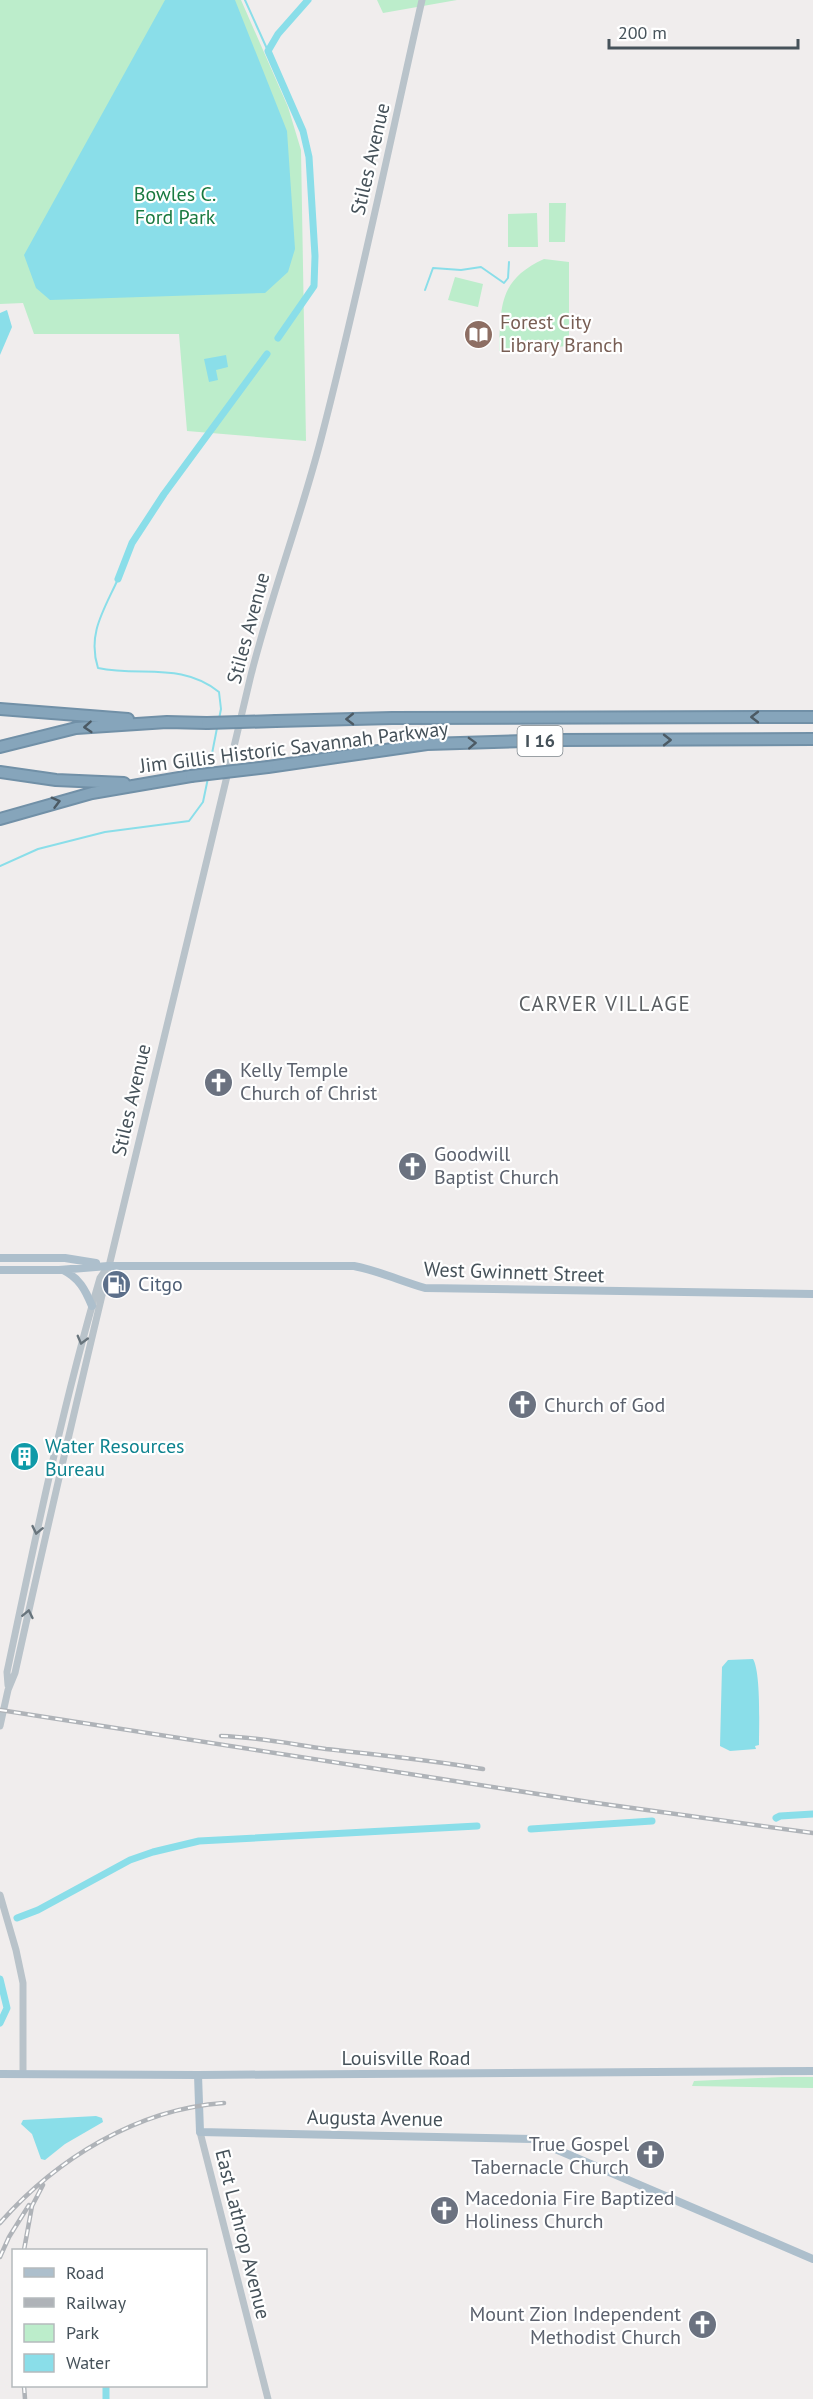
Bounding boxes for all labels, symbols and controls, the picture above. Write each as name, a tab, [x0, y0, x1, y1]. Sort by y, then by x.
scale bar	[609, 12, 798, 50]
text: 200 m	[618, 21, 667, 44]
street label: Stiles Avenue	[344, 100, 396, 218]
park label: Bowles C. Ford Park	[134, 181, 216, 230]
place label: Forest City Library Branch	[500, 309, 623, 358]
library icon: Forest City Library Branch	[463, 318, 495, 350]
street label: Stiles Avenue	[221, 569, 275, 687]
one-way arrow	[750, 711, 759, 723]
one-way arrow	[345, 713, 354, 726]
street label: Jim Gillis Historic Savannah Parkway	[137, 715, 450, 779]
one-way arrow	[83, 721, 92, 734]
road number: I 16	[518, 726, 562, 756]
one-way arrow	[662, 734, 671, 746]
one-way arrow	[467, 737, 476, 749]
one-way arrow	[50, 797, 61, 809]
district label: CARVER VILLAGE	[519, 990, 691, 1017]
street label: Stiles Avenue	[105, 1041, 157, 1159]
place label: Kelly Temple Church of Christ	[240, 1057, 377, 1106]
church icon: Kelly Temple Church of Christ	[203, 1066, 235, 1098]
place label: Goodwill Baptist Church	[434, 1141, 559, 1190]
church icon: Goodwill Baptist Church	[397, 1150, 429, 1182]
street label: West Gwinnett Street	[423, 1256, 605, 1288]
fuel station icon: Citgo	[101, 1268, 133, 1300]
place label: Citgo	[138, 1271, 183, 1297]
one-way arrow	[77, 1335, 90, 1345]
church icon: Church of God	[507, 1389, 539, 1421]
place label: Church of God	[544, 1392, 665, 1418]
place label: Water Resources Bureau	[45, 1433, 184, 1482]
building icon: Water Resources Bureau	[8, 1441, 40, 1473]
one-way arrow	[31, 1524, 44, 1534]
one-way arrow	[20, 1609, 33, 1619]
street label: Louisville Road	[342, 2045, 470, 2071]
street label: Augusta Avenue	[307, 2104, 443, 2132]
place label: True Gospel Tabernacle Church	[471, 2131, 629, 2180]
church icon: True Gospel Tabernacle Church	[634, 2139, 666, 2171]
street label: East Lathrop Avenue	[209, 2146, 277, 2322]
place label: Macedonia Fire Baptized Holiness Church	[465, 2185, 675, 2234]
church icon: Macedonia Fire Baptized Holiness Church	[428, 2194, 460, 2226]
legend	[12, 2249, 207, 2387]
text: Road	[66, 2261, 104, 2284]
text: Railway	[66, 2291, 127, 2314]
place label: Mount Zion Independent Methodist Church	[470, 2301, 681, 2350]
church icon: Mount Zion Independent Methodist Church	[686, 2309, 718, 2341]
text: Park	[66, 2321, 99, 2344]
text: Water	[66, 2351, 110, 2374]

